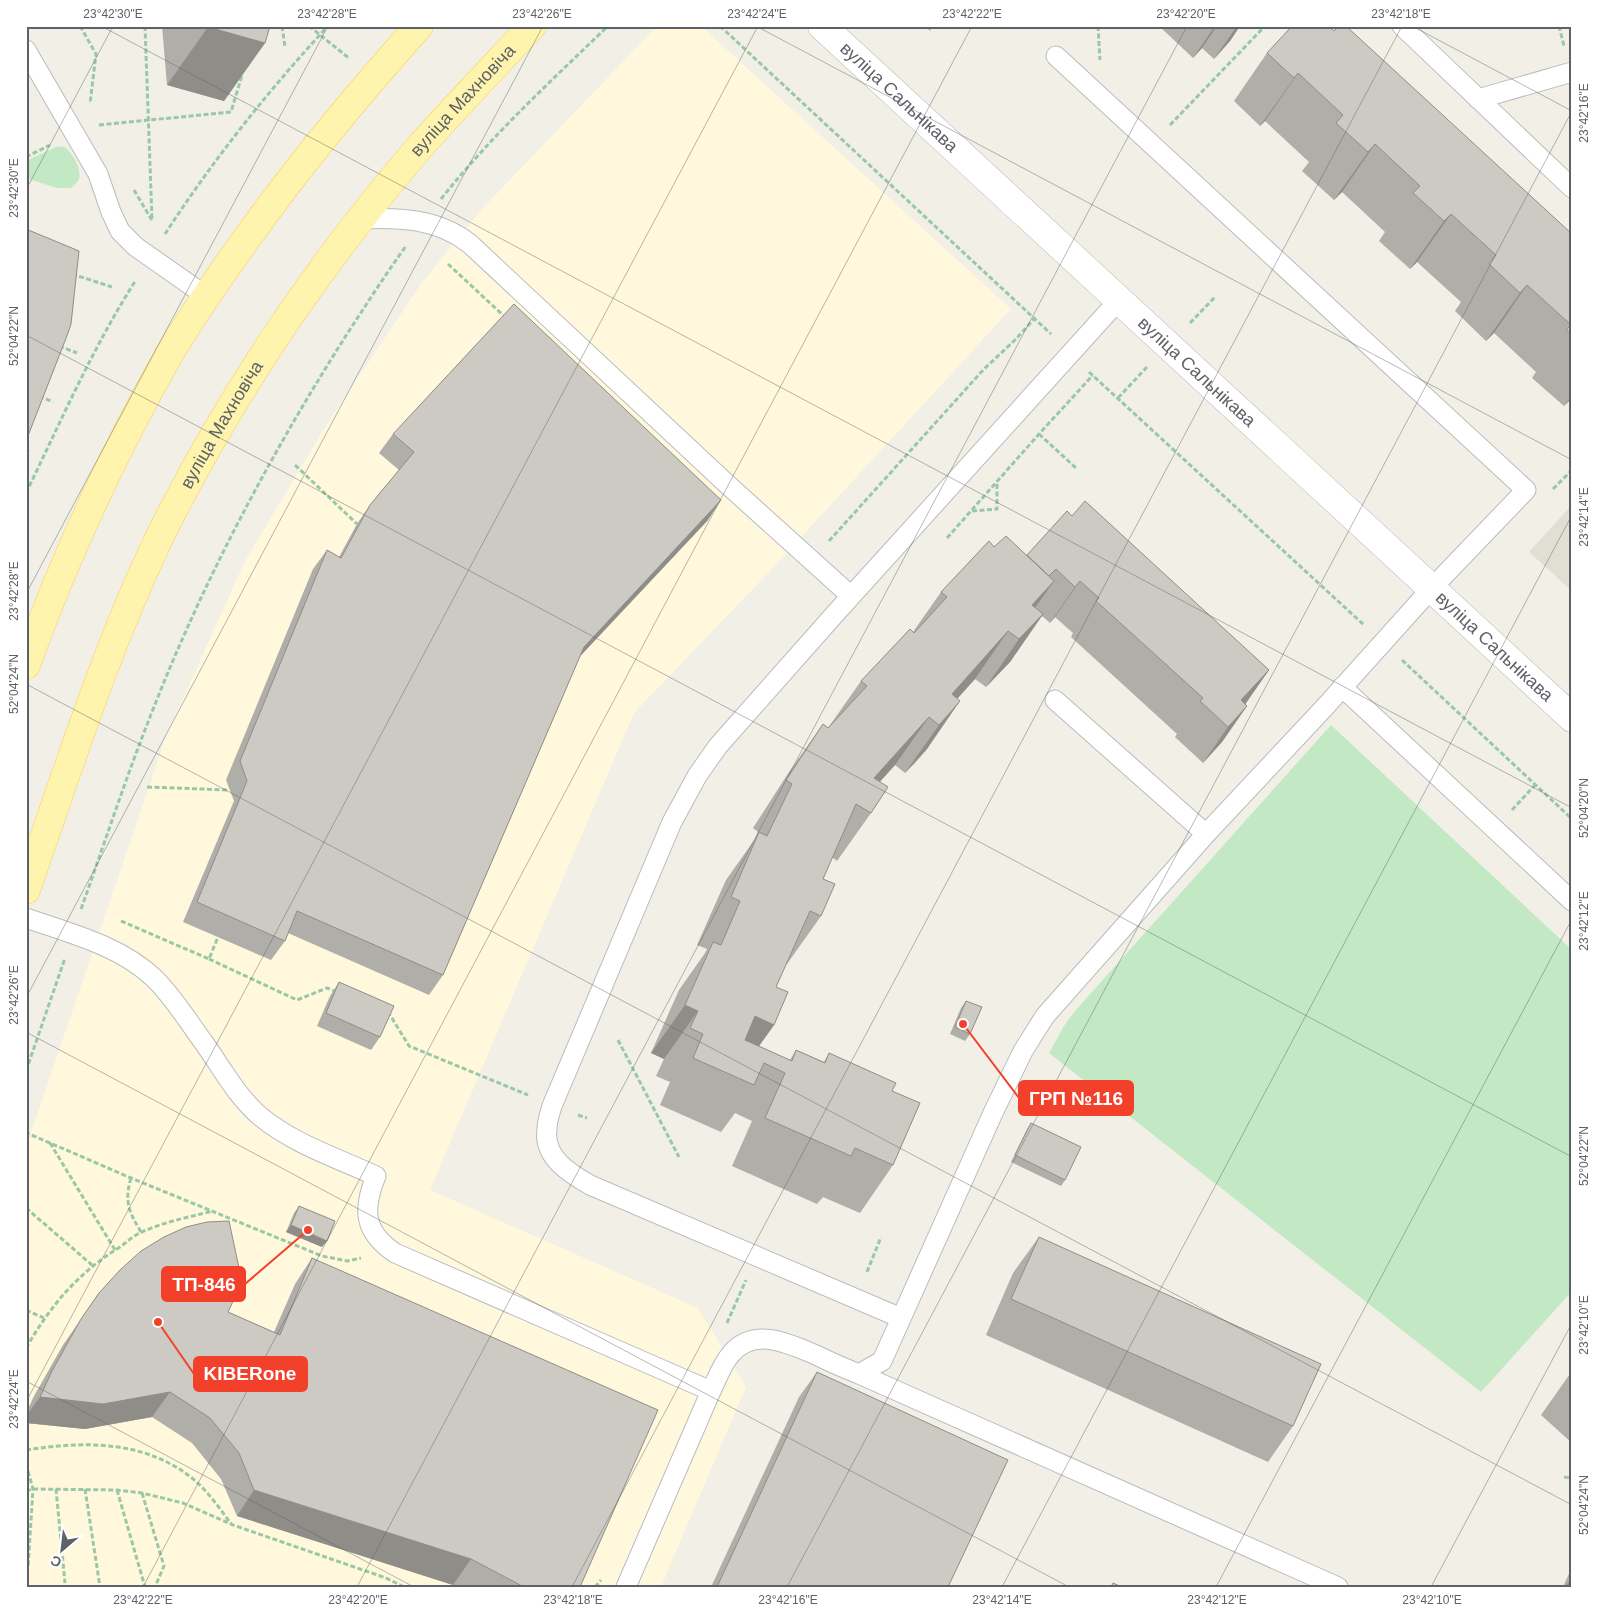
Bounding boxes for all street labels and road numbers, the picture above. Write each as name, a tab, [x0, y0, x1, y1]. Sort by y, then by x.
street label: вуліца Сальнікава	[836, 38, 963, 157]
street label: вуліца Махновіча	[406, 40, 520, 160]
street label: вуліца Сальнікава	[1134, 313, 1260, 432]
street label: вуліца Махновіча	[176, 356, 268, 492]
street label: вуліца Сальнікава	[1432, 587, 1558, 706]

